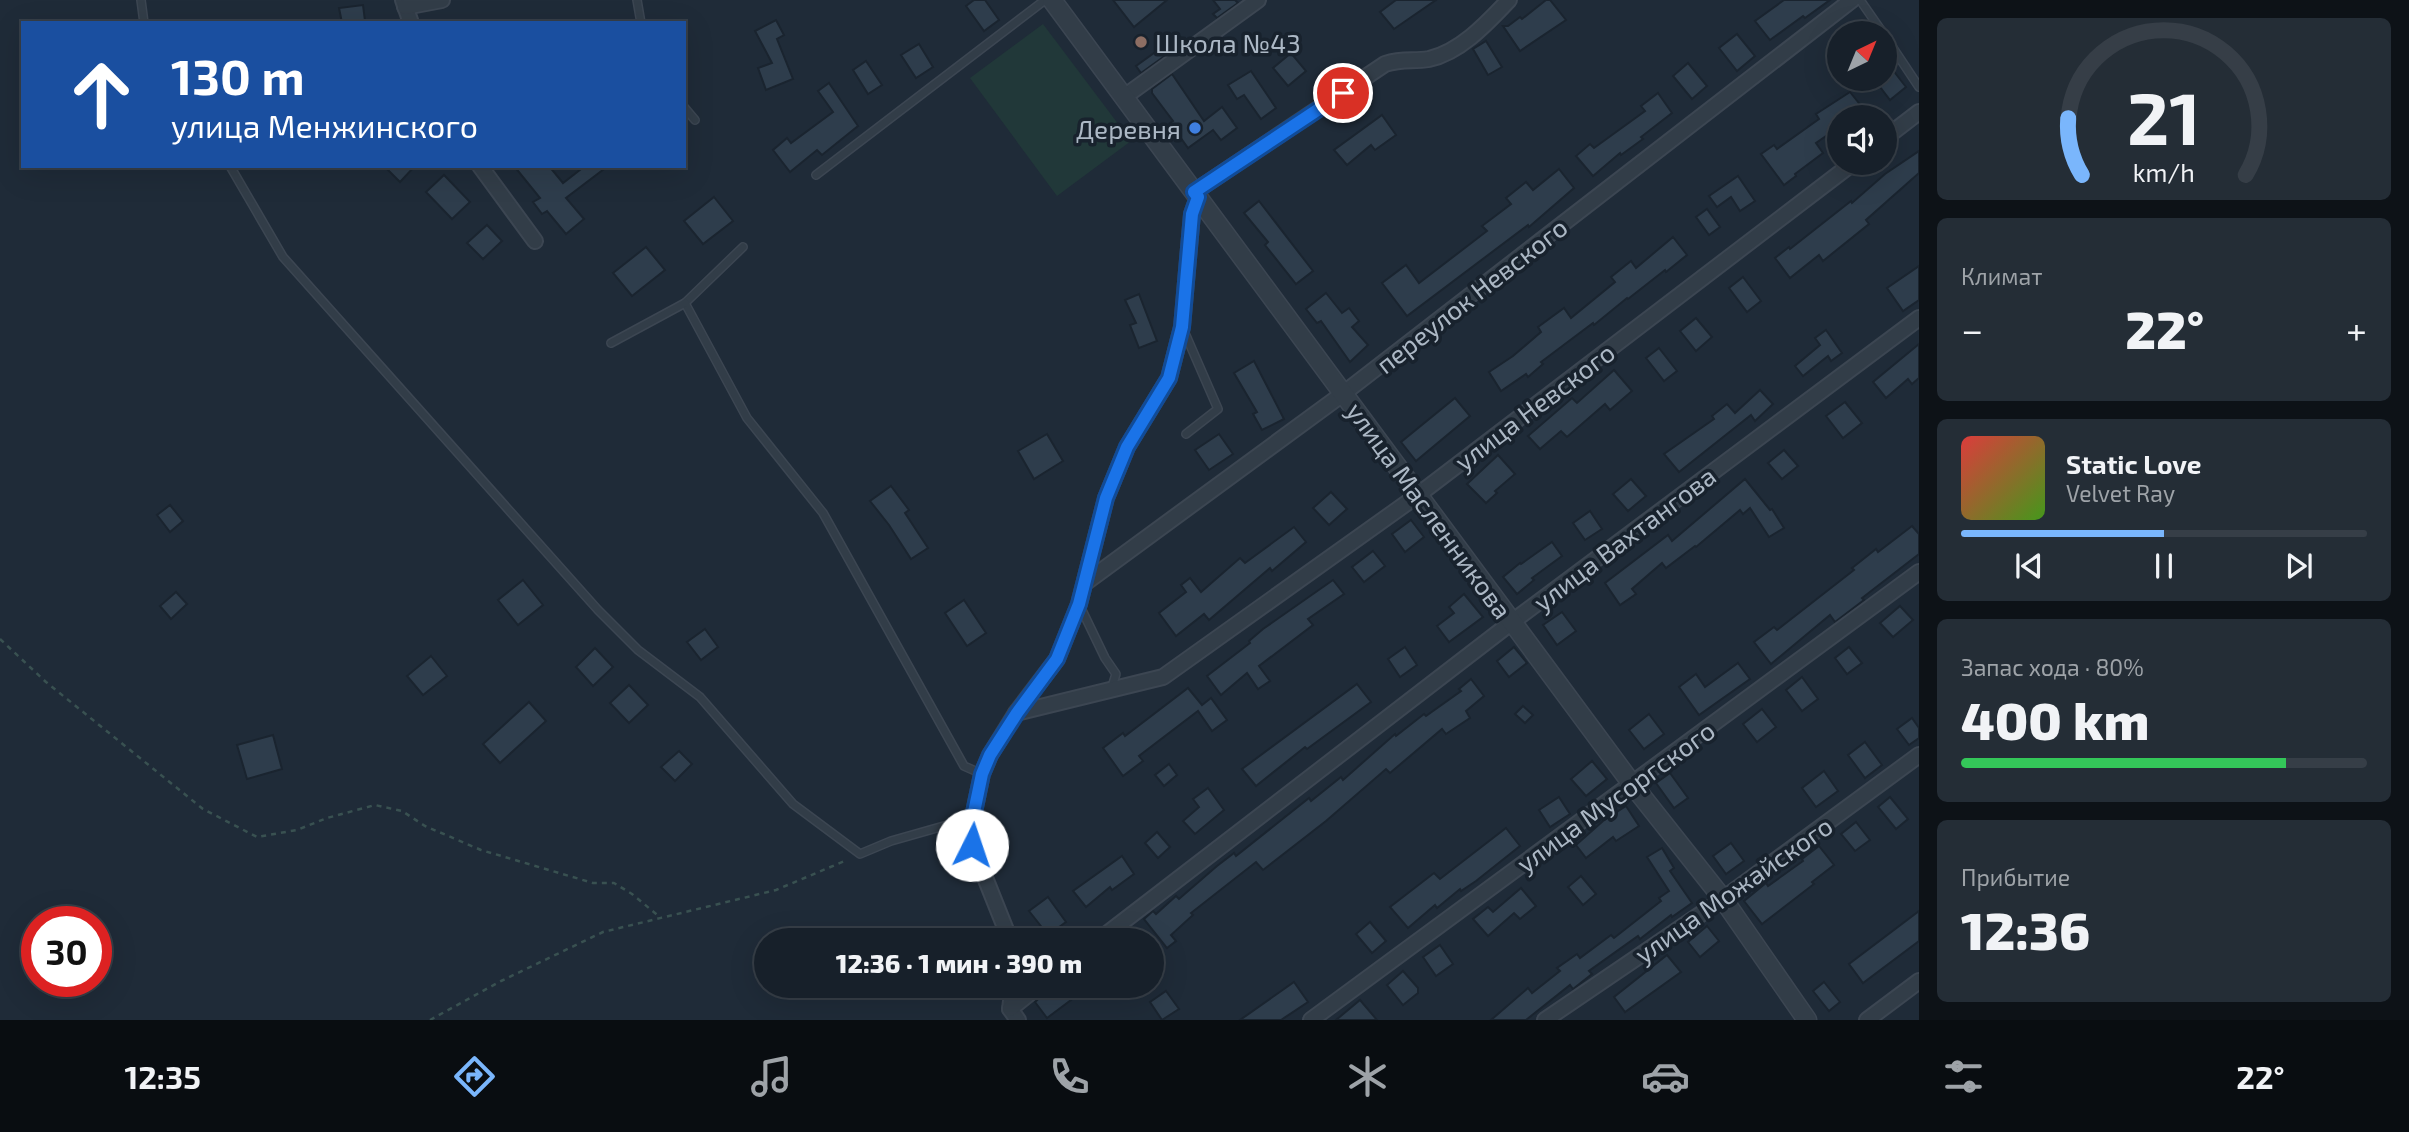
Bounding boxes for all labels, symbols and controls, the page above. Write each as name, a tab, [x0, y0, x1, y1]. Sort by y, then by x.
north arrow	[1827, 21, 1897, 91]
map controls	[1827, 21, 1897, 175]
place label: Школа №43	[1155, 27, 1301, 58]
marker: Школа №43	[1133, 34, 1149, 50]
text: 130 m	[171, 46, 305, 105]
icon: ahead	[56, 49, 147, 140]
pin	[1313, 63, 1373, 123]
text: 21	[2127, 73, 2201, 161]
icon: arrive	[1324, 74, 1362, 112]
button: sound	[1827, 105, 1897, 175]
text: улица Менжинского	[171, 106, 478, 144]
place label: Деревня	[1076, 113, 1181, 144]
marker: Деревня	[1187, 120, 1203, 136]
text: km/h	[2133, 157, 2195, 187]
street label: переулок Невского	[1369, 211, 1573, 380]
text: Климат	[1961, 262, 2042, 290]
text: 22°	[2125, 297, 2204, 359]
text: −	[1961, 306, 1983, 352]
text: +	[2346, 306, 2367, 352]
street label: улица Невского	[1448, 336, 1621, 477]
street label: улица Масленникова	[1340, 396, 1519, 625]
text: Static Love	[2066, 448, 2202, 479]
street label: улица Вахтангова	[1527, 459, 1722, 617]
text: Velvet Ray	[2066, 479, 2175, 507]
icon: previous	[2010, 547, 2048, 585]
icon: pause	[2145, 547, 2183, 585]
icon: next	[2280, 547, 2318, 585]
text: Запас хода · 80%	[1961, 653, 2144, 681]
text: 400 km	[1961, 688, 2149, 750]
street label: улица Мусоргского	[1510, 714, 1721, 879]
position arrow	[935, 808, 1009, 882]
street label: улица Можайского	[1628, 809, 1838, 970]
text: Прибытие	[1961, 863, 2070, 891]
text: 12:36	[1961, 898, 2090, 960]
speed limit sign: 30	[21, 906, 112, 997]
text: 12:36 · 1 мин · 390 m	[836, 947, 1082, 978]
icon: directions	[450, 1052, 499, 1101]
icon: music	[747, 1052, 796, 1101]
icon: phone	[1045, 1052, 1094, 1101]
icon: climate	[1343, 1052, 1392, 1101]
icon: car	[1641, 1052, 1690, 1101]
icon: filters	[1939, 1052, 1988, 1101]
text: 12:35	[124, 1057, 201, 1095]
text: 22°	[2236, 1057, 2285, 1095]

